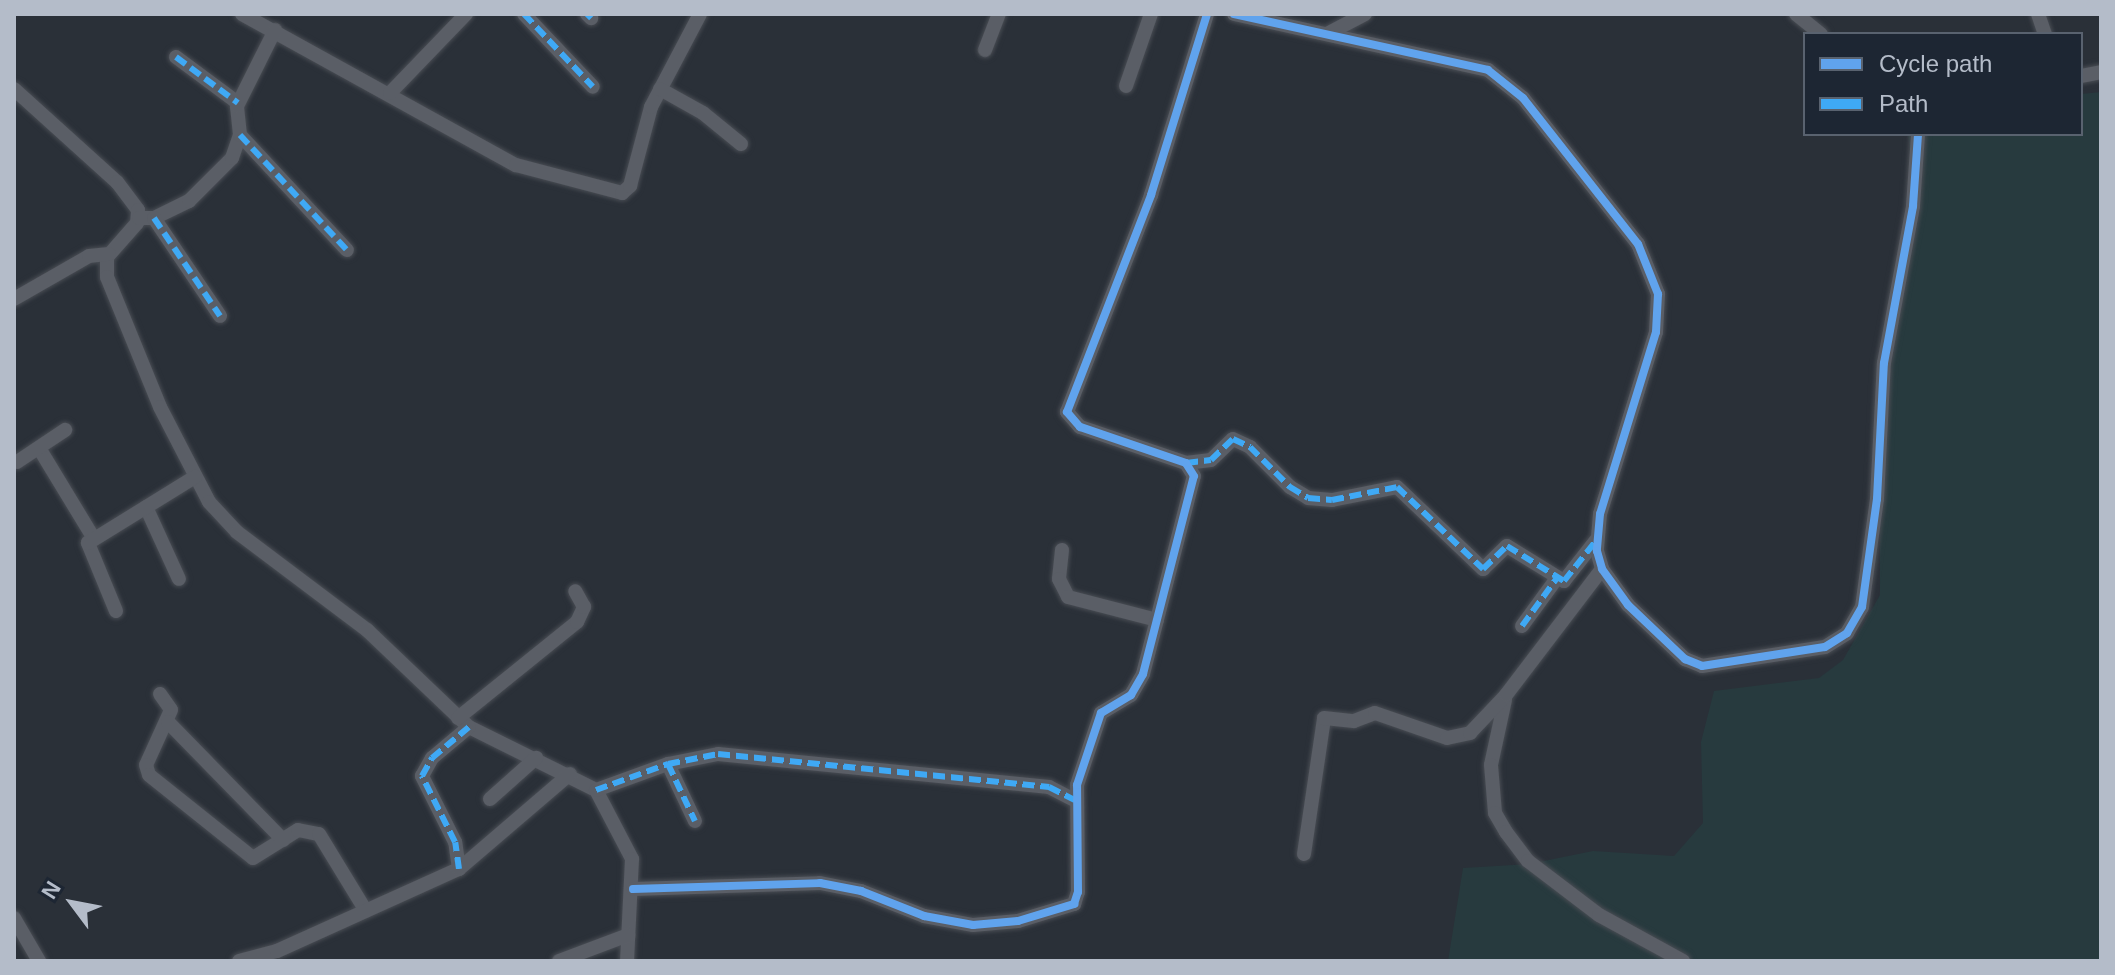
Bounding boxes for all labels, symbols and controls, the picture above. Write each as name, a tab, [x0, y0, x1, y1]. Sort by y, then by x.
legend	[1803, 32, 2083, 136]
text: Cycle path	[1879, 50, 1992, 77]
text: Path	[1879, 90, 1928, 117]
north arrow	[32, 863, 112, 943]
text: N	[36, 877, 66, 903]

